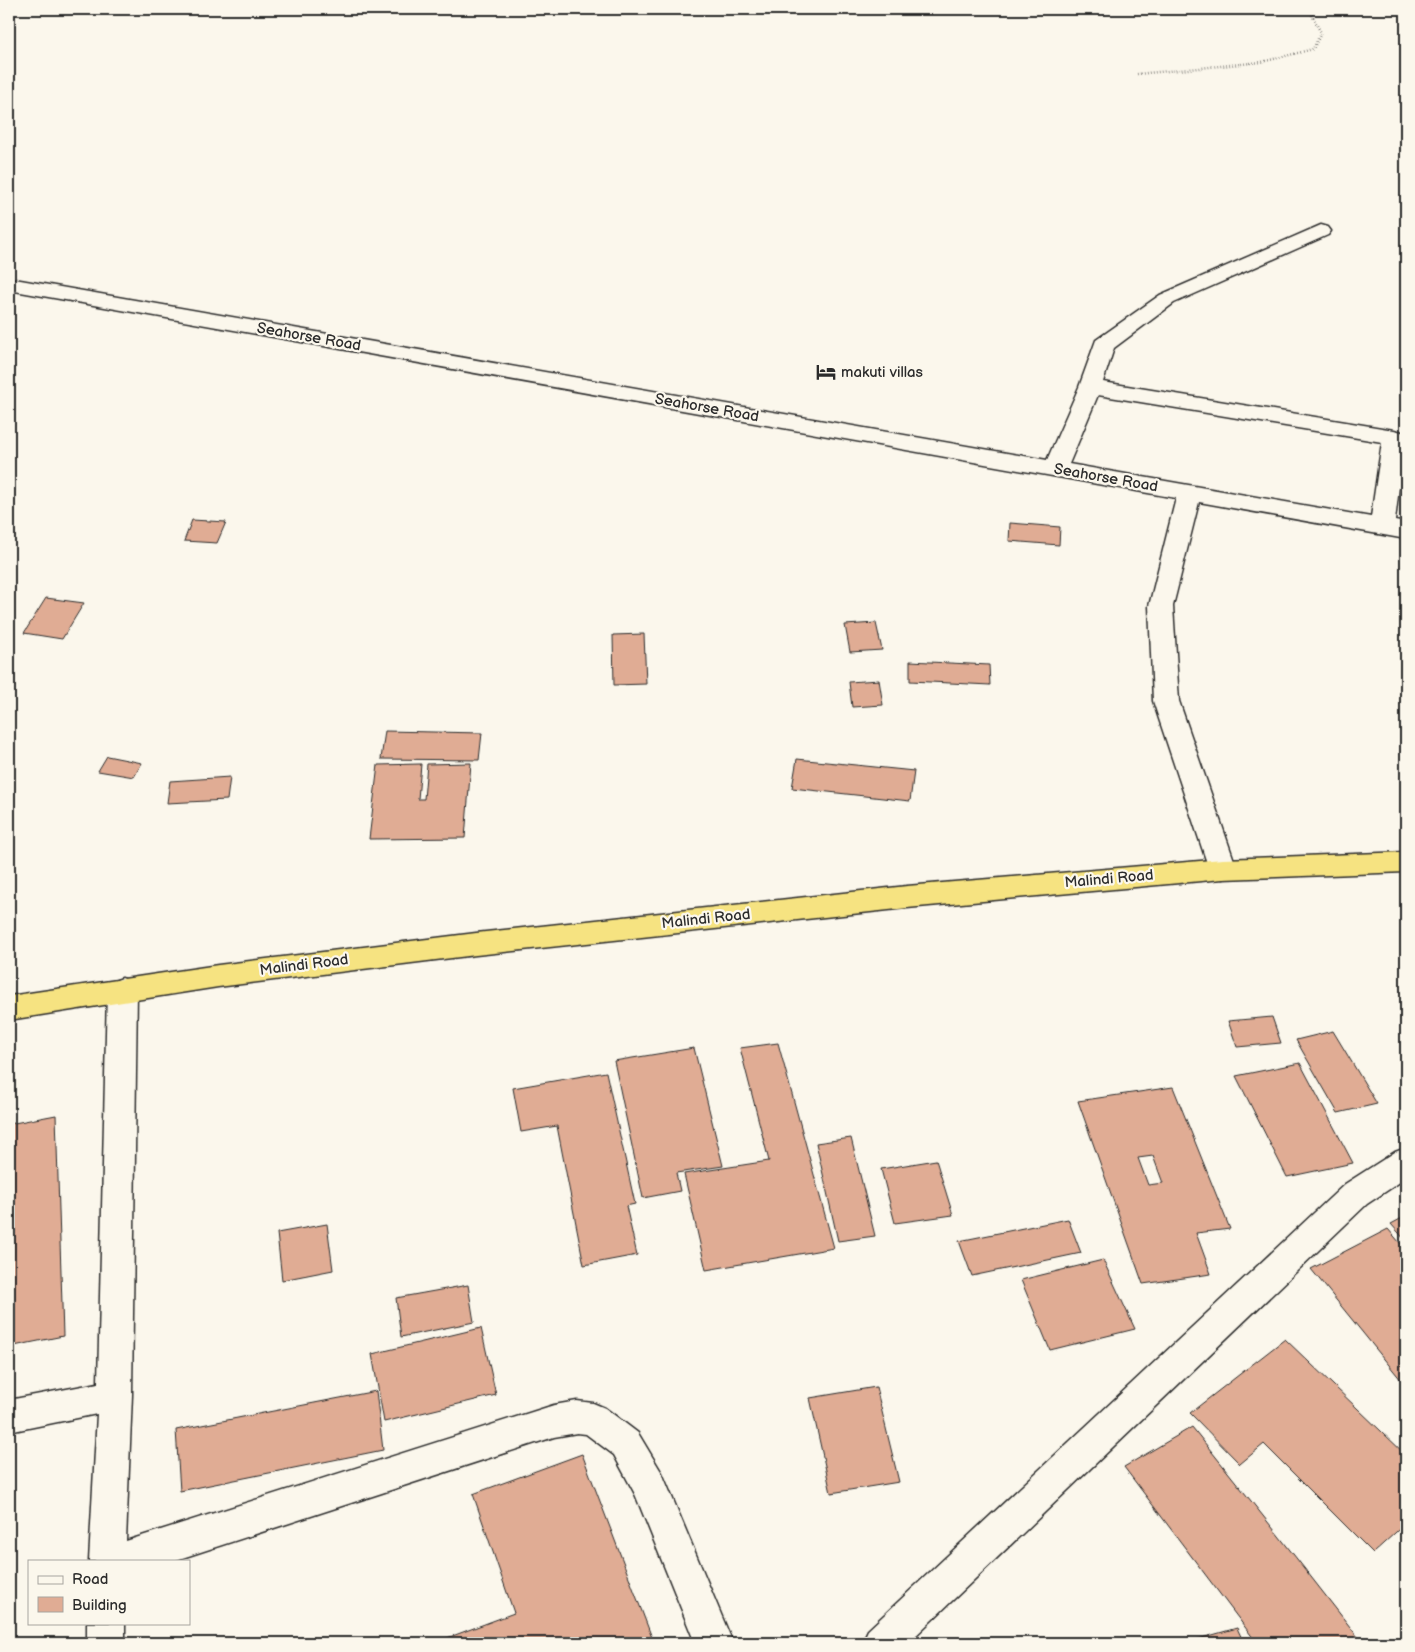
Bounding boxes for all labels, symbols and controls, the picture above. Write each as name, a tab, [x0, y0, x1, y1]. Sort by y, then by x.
street label: Seahorse Road	[255, 318, 363, 356]
hotel icon: makuti villas	[815, 361, 837, 383]
place label: makuti villas	[841, 363, 923, 382]
street label: Seahorse Road	[653, 389, 761, 427]
street label: Seahorse Road	[1052, 459, 1160, 497]
street label: Malindi Road	[1064, 866, 1154, 892]
street label: Malindi Road	[661, 905, 751, 933]
street label: Malindi Road	[259, 950, 349, 980]
legend	[28, 1560, 190, 1624]
text: Road	[72, 1570, 108, 1589]
text: Building	[72, 1596, 127, 1615]

